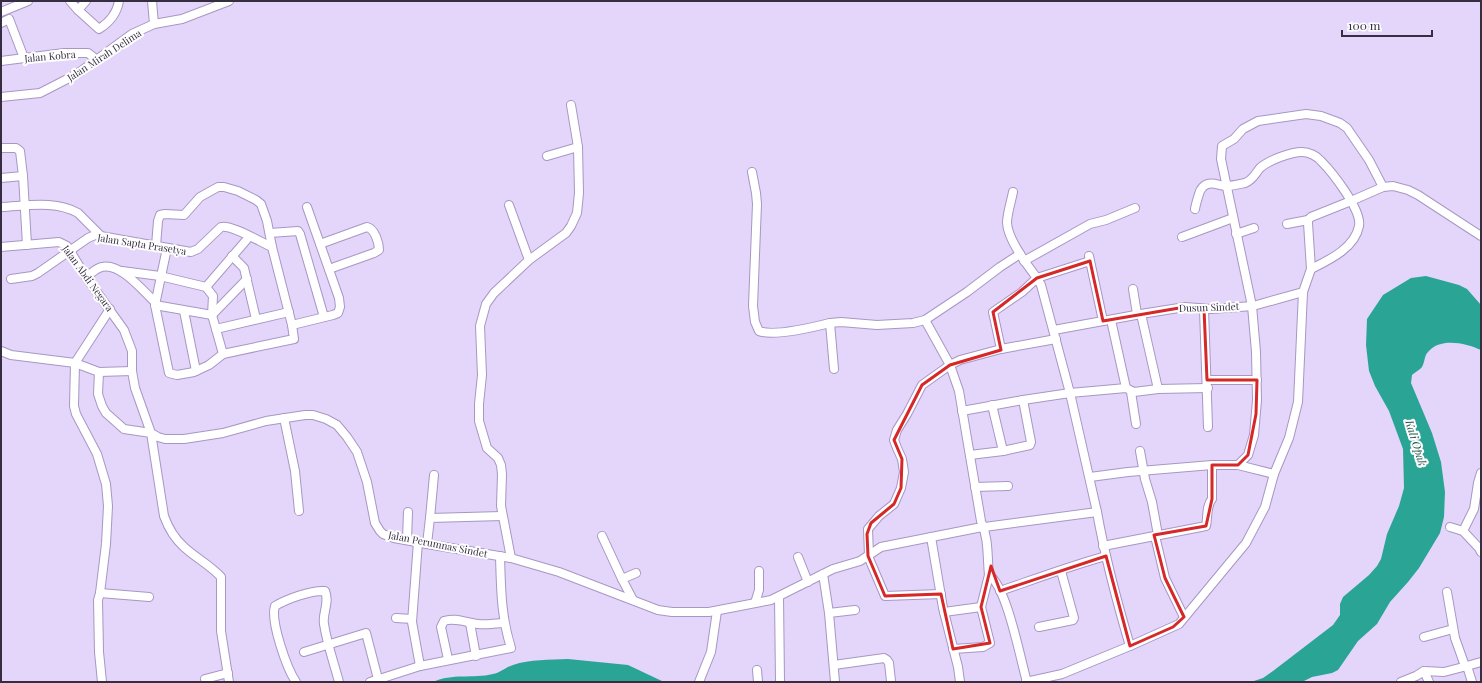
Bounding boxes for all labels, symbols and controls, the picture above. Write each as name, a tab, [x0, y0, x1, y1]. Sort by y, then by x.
scale bar	[1342, 12, 1432, 38]
text: 100 m	[1348, 17, 1381, 33]
street label: Jalan Mirah Delima	[63, 26, 144, 85]
street label: Jalan Kobra	[23, 47, 76, 65]
street label: Jalan Sapta Prasetya	[96, 230, 187, 258]
street label: Jalan Abdi Negara	[59, 241, 117, 314]
street label: Dusun Sindet	[1179, 299, 1240, 315]
water label: Kali Opak	[1402, 417, 1431, 468]
street label: Jalan Perumnas Sindet	[386, 527, 489, 561]

